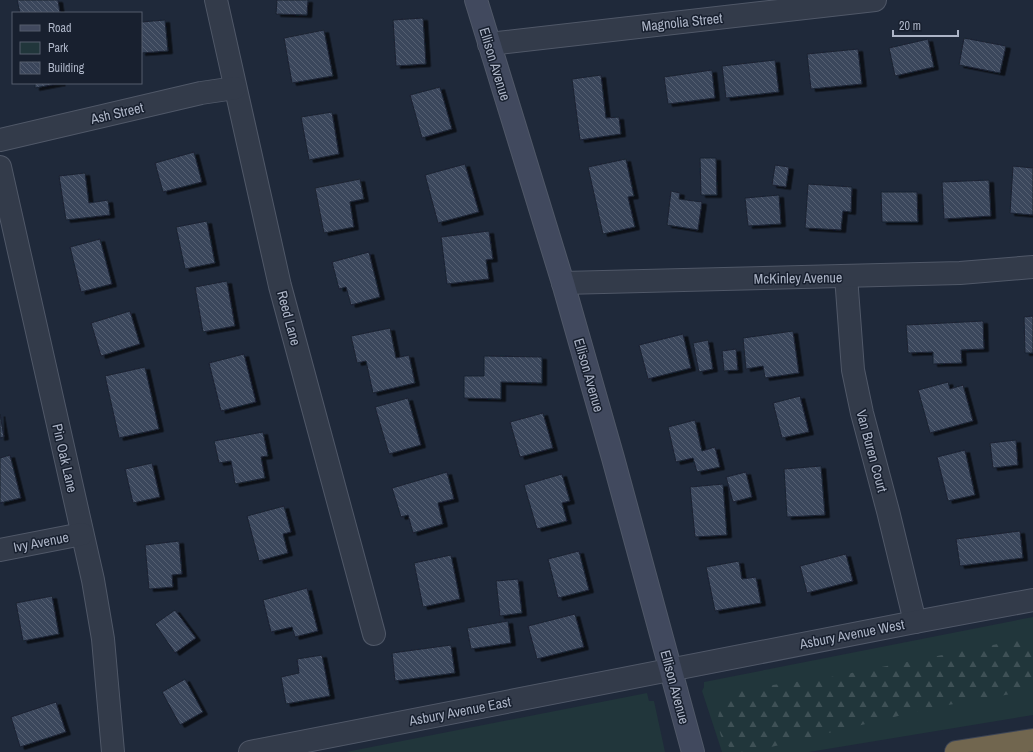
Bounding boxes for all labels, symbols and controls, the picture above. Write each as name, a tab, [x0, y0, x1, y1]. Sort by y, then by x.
street label: Magnolia Street	[641, 9, 723, 35]
legend	[12, 12, 142, 84]
scale bar	[893, 12, 958, 38]
text: 20 m	[899, 18, 921, 34]
text: Road	[48, 20, 72, 36]
street label: Ellison Avenue	[475, 25, 515, 103]
text: Park	[48, 40, 68, 56]
text: Building	[48, 60, 85, 76]
street label: Ash Street	[88, 98, 145, 128]
street label: McKinley Avenue	[754, 268, 842, 288]
street label: Reed Lane	[273, 289, 305, 347]
street label: Ellison Avenue	[570, 336, 608, 414]
street label: Van Buren Court	[852, 408, 892, 494]
street label: Pin Oak Lane	[48, 422, 82, 494]
street label: Ivy Avenue	[12, 528, 70, 556]
street label: Asbury Avenue West	[797, 615, 906, 653]
street label: Ellison Avenue	[657, 648, 693, 726]
street label: Asbury Avenue East	[407, 692, 512, 730]

